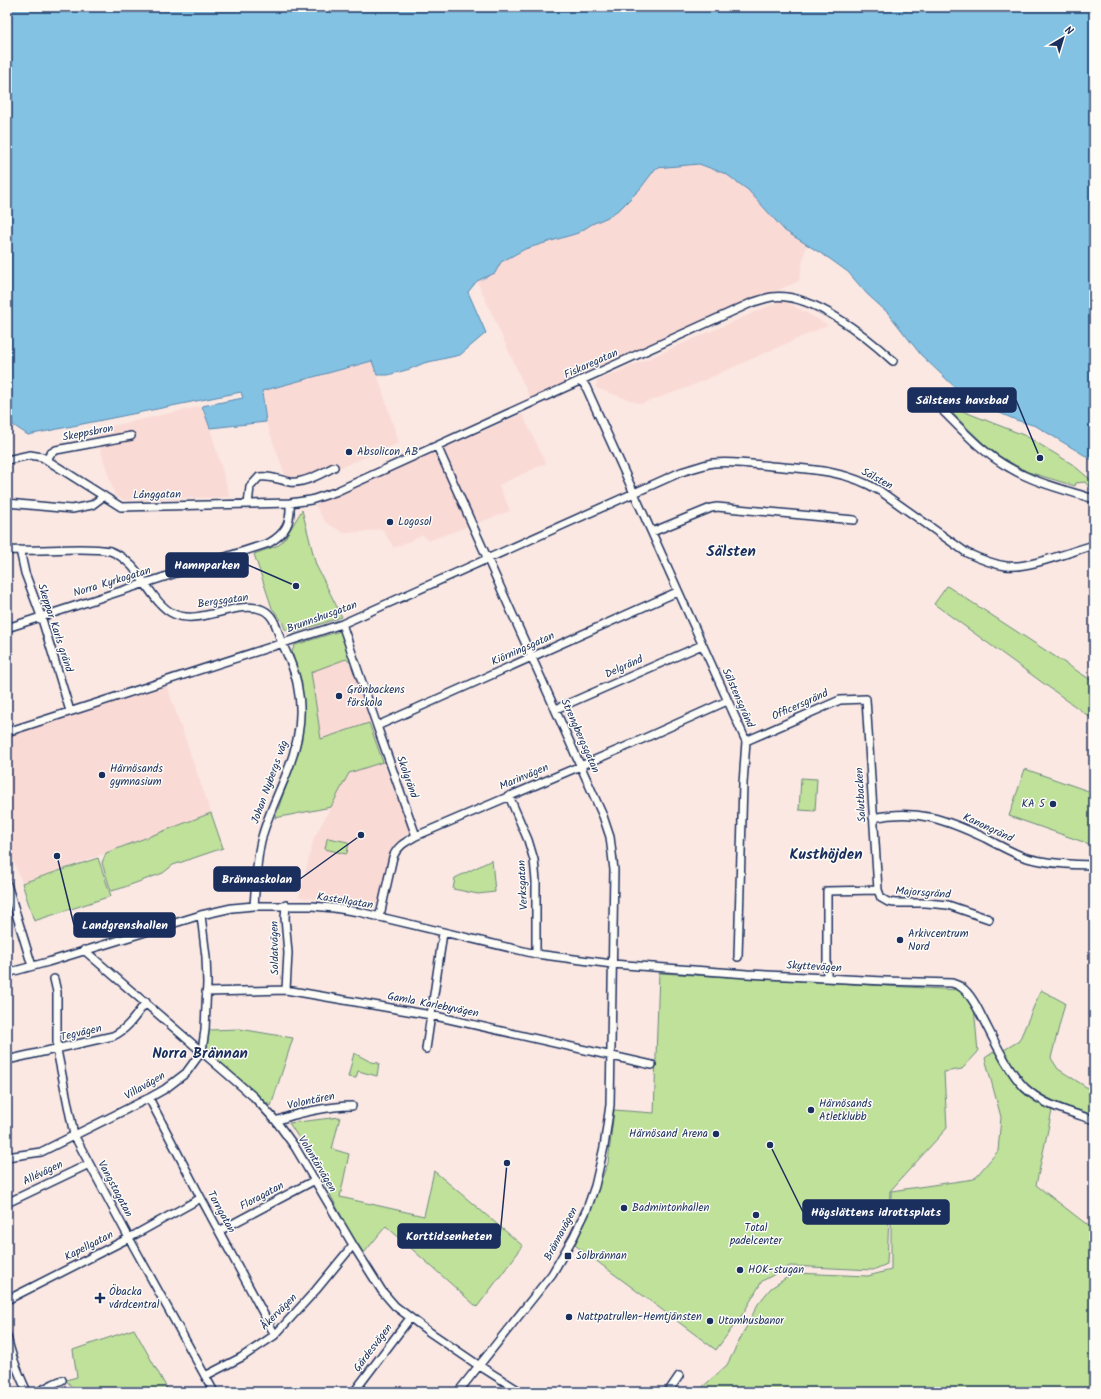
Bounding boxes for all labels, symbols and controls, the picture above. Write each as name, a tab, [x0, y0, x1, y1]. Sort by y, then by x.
north arrow	[1043, 18, 1083, 58]
text: N	[1060, 22, 1077, 40]
street label: Fiskaregatan	[561, 344, 621, 384]
callout: Sälstens havsbad	[908, 388, 1016, 412]
text: Sälstens havsbad	[916, 391, 1009, 410]
street label: Skeppsbron	[61, 419, 115, 447]
place label: Absolicon AB	[357, 443, 418, 461]
marker: Absolicon AB	[344, 447, 354, 457]
street label: Sälsten	[858, 463, 896, 495]
street label: Långgatan	[133, 486, 181, 504]
place label: Logosol	[398, 513, 432, 531]
marker: Logosol	[385, 517, 395, 527]
district label: Sälsten	[706, 540, 756, 564]
callout: Hamnparken	[166, 553, 248, 577]
text: Hamnparken	[174, 556, 240, 575]
street label: Norra Kyrkogatan	[71, 562, 153, 602]
street label: Skeppar Karls gränd	[32, 581, 78, 675]
street label: Bergsgatan	[196, 589, 250, 613]
street label: Brunnshusgatan	[284, 596, 360, 638]
street label: Kiörningsgatan	[488, 627, 558, 671]
street label: Delgränd	[602, 650, 646, 683]
street label: Sälstensgränd	[717, 665, 759, 731]
place label: Grönbackens förskola	[347, 681, 405, 712]
street label: Officersgränd	[769, 684, 832, 725]
marker: Grönbackens förskola	[334, 691, 344, 701]
street label: Strengbergsgatan	[556, 696, 604, 776]
street label: Johan Nybergs väg	[247, 738, 293, 826]
street label: Skolgränd	[391, 753, 423, 801]
street label: Marinvägen	[497, 759, 551, 795]
place label: Härnösands gymnasium	[109, 760, 163, 791]
street label: Salutbacken	[851, 767, 871, 823]
marker: Härnösands gymnasium	[97, 770, 107, 780]
place label: KA 5	[1021, 795, 1046, 813]
marker: KA 5	[1048, 799, 1058, 809]
street label: Kanongränd	[960, 808, 1017, 848]
district label: Kusthöjden	[790, 843, 862, 867]
street label: Verksgatan	[513, 859, 533, 910]
callout: Brännaskolan	[214, 867, 300, 891]
text: Brännaskolan	[222, 870, 293, 889]
street label: Majorsgränd	[895, 882, 952, 904]
street label: Kastellgatan	[316, 888, 374, 914]
callout: Landgrenshallen	[74, 913, 175, 937]
text: Landgrenshallen	[82, 916, 168, 935]
street label: Soldatvägen	[266, 921, 284, 975]
place label: Arkivcentrum Nord	[908, 925, 969, 956]
marker: Arkivcentrum Nord	[895, 935, 905, 945]
street label: Skyttevägen	[786, 957, 842, 977]
street label: Gamla Karlebyvägen	[386, 987, 480, 1023]
street label: Tegvägen	[59, 1019, 104, 1046]
district label: Norra Brännan	[152, 1042, 248, 1066]
street label: Villavägen	[121, 1067, 169, 1105]
street label: Volontären	[286, 1087, 337, 1115]
place label: Härnösands Atletklubb	[819, 1095, 872, 1126]
marker: Härnösands Atletklubb	[806, 1105, 816, 1115]
place label: Härnösand Arena	[629, 1125, 708, 1143]
marker: Härnösand Arena	[711, 1129, 721, 1139]
street label: Volontärvägen	[293, 1132, 341, 1196]
street label: Allévägen	[20, 1155, 66, 1190]
street label: Vangstagatan	[93, 1157, 138, 1221]
street label: Floragatan	[237, 1177, 287, 1215]
street label: Torngatan	[202, 1187, 240, 1237]
place label: Badmintonhallen	[632, 1199, 709, 1217]
callout: Högslättens idrottsplats	[803, 1200, 949, 1224]
marker: Badmintonhallen	[619, 1203, 629, 1213]
text: Högslättens idrottsplats	[811, 1203, 941, 1222]
street label: Brännavägen	[539, 1204, 583, 1264]
marker: Total padelcenter	[751, 1210, 761, 1220]
place label: Total padelcenter	[729, 1219, 783, 1250]
callout: Korttidsenheten	[398, 1224, 500, 1248]
street label: Kapellgatan	[61, 1226, 117, 1266]
text: Korttidsenheten	[406, 1227, 492, 1246]
place label: Solbrännan	[576, 1247, 627, 1265]
marker: Solbrännan	[563, 1251, 573, 1261]
place label: HOK-stugan	[748, 1261, 804, 1279]
marker: HOK-stugan	[735, 1265, 745, 1275]
place label: Öbacka vårdcentral	[109, 1283, 160, 1314]
street label: Åkervägen	[256, 1289, 302, 1335]
marker: Öbacka vårdcentral	[94, 1292, 106, 1304]
place label: Nattpatrullen-Hemtjänsten	[577, 1308, 702, 1326]
marker: Nattpatrullen-Hemtjänsten	[564, 1312, 574, 1322]
place label: Utomhusbanor	[718, 1312, 785, 1330]
marker: Utomhusbanor	[705, 1316, 715, 1326]
street label: Gärdesvägen	[349, 1320, 397, 1376]

